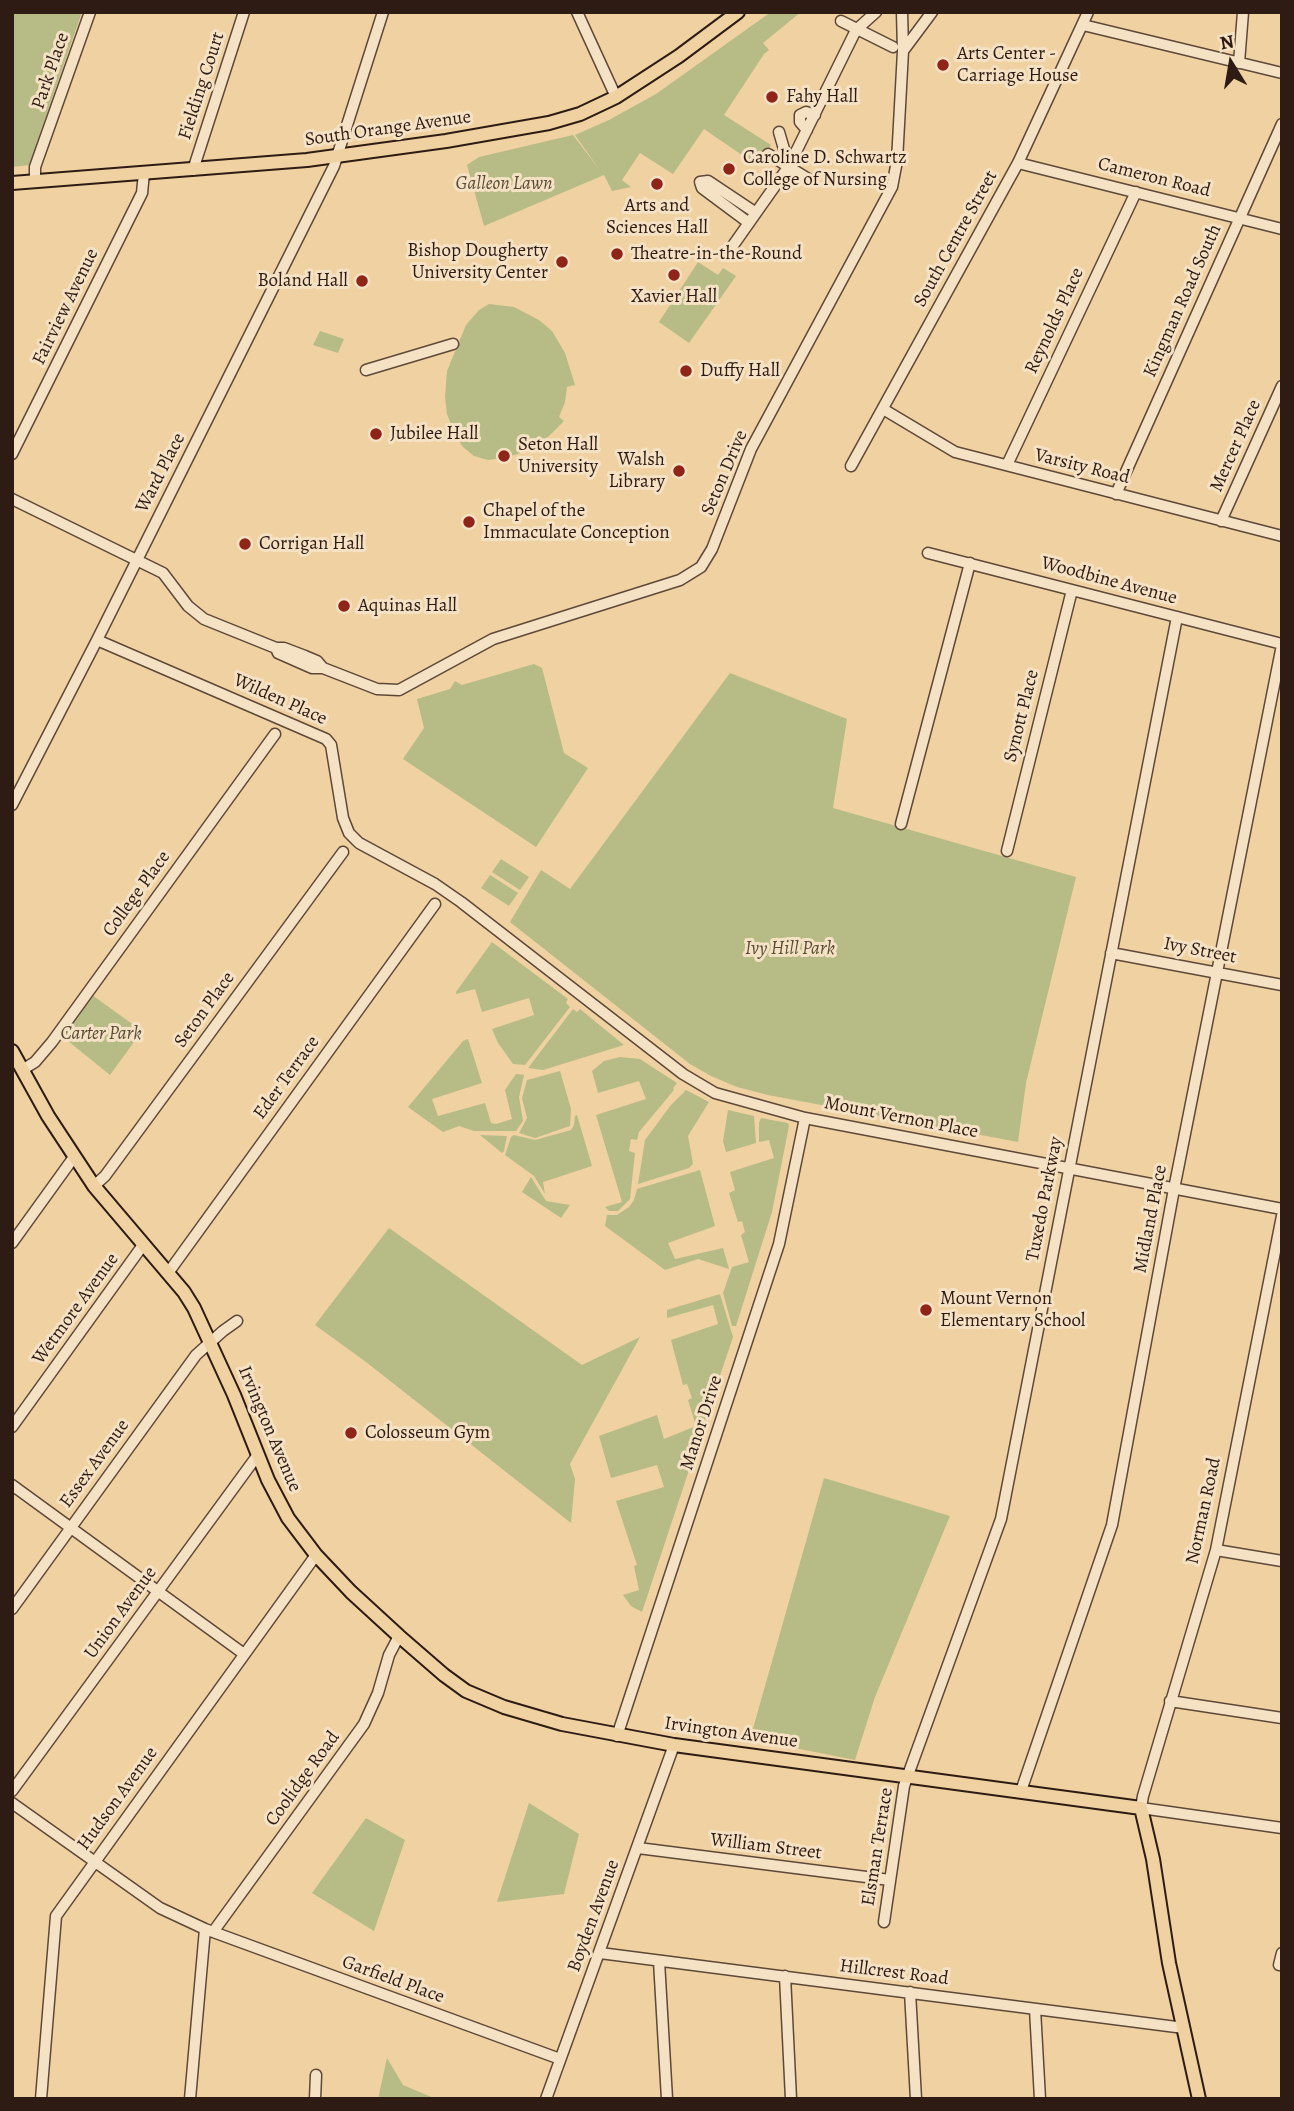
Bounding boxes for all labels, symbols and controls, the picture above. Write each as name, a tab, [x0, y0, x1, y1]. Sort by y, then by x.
north arrow	[1196, 28, 1266, 98]
text: N	[1218, 28, 1236, 56]
street label: Fielding Court	[174, 29, 230, 143]
street label: Park Place	[27, 30, 75, 112]
place label: Arts Center - Carriage House	[957, 43, 1078, 87]
marker: Arts Center - Carriage House	[935, 57, 951, 73]
place label: Fahy Hall	[786, 86, 858, 108]
marker: Fahy Hall	[764, 89, 780, 105]
street label: South Orange Avenue	[303, 106, 473, 152]
place label: Caroline D. Schwartz College of Nursing	[743, 147, 907, 191]
street label: Cameron Road	[1095, 153, 1213, 203]
marker: Caroline D. Schwartz College of Nursing	[721, 161, 737, 177]
street label: South Centre Street	[909, 167, 1003, 311]
park label: Galleon Lawn	[456, 173, 552, 195]
marker: Arts and Sciences Hall	[649, 176, 665, 192]
place label: Arts and Sciences Hall	[606, 195, 708, 239]
street label: Kingman Road South	[1139, 221, 1227, 381]
place label: Bishop Dougherty University Center	[407, 240, 548, 284]
place label: Theatre-in-the-Round	[631, 243, 802, 265]
street label: Fairview Avenue	[28, 245, 104, 369]
marker: Theatre-in-the-Round	[609, 246, 625, 262]
marker: Bishop Dougherty University Center	[554, 254, 570, 270]
street label: Reynolds Place	[1020, 264, 1090, 378]
marker: Xavier Hall	[666, 267, 682, 283]
place label: Boland Hall	[257, 270, 348, 292]
marker: Boland Hall	[354, 273, 370, 289]
place label: Xavier Hall	[631, 286, 717, 308]
place label: Duffy Hall	[700, 360, 780, 382]
marker: Duffy Hall	[678, 363, 694, 379]
street label: Mercer Place	[1205, 396, 1267, 496]
place label: Jubilee Hall	[390, 423, 478, 445]
marker: Jubilee Hall	[368, 426, 384, 442]
street label: Seton Drive	[697, 427, 753, 519]
street label: Ward Place	[131, 429, 191, 517]
place label: Seton Hall University	[518, 434, 598, 478]
street label: Varsity Road	[1032, 444, 1132, 490]
marker: Seton Hall University	[496, 448, 512, 464]
place label: Walsh Library	[608, 449, 665, 493]
marker: Walsh Library	[671, 463, 687, 479]
place label: Chapel of the Immaculate Conception	[483, 500, 670, 544]
marker: Chapel of the Immaculate Conception	[461, 514, 477, 530]
place label: Corrigan Hall	[259, 533, 364, 555]
marker: Corrigan Hall	[237, 536, 253, 552]
street label: Woodbine Avenue	[1039, 552, 1179, 610]
place label: Aquinas Hall	[358, 595, 457, 617]
marker: Aquinas Hall	[336, 598, 352, 614]
street label: Synott Place	[999, 667, 1045, 765]
street label: Wilden Place	[230, 669, 330, 731]
street label: College Place	[98, 847, 176, 941]
street label: Ivy Street	[1162, 933, 1238, 969]
park label: Ivy Hill Park	[745, 938, 835, 960]
street label: Seton Place	[170, 968, 240, 1052]
park label: Carter Park	[60, 1023, 142, 1045]
street label: Eder Terrace	[249, 1032, 325, 1124]
street label: Mount Vernon Place	[822, 1092, 980, 1144]
street label: Tuxedo Parkway	[1022, 1135, 1068, 1263]
street label: Midland Place	[1129, 1163, 1173, 1275]
street label: Wetmore Avenue	[28, 1249, 124, 1369]
place label: Mount Vernon Elementary School	[940, 1288, 1085, 1332]
marker: Mount Vernon Elementary School	[918, 1302, 934, 1318]
street label: Irvington Avenue	[232, 1363, 306, 1495]
street label: Manor Drive	[676, 1373, 728, 1473]
street label: Essex Avenue	[55, 1415, 135, 1513]
place label: Colosseum Gym	[365, 1422, 490, 1444]
marker: Colosseum Gym	[343, 1425, 359, 1441]
street label: Norman Road	[1182, 1456, 1226, 1566]
street label: Union Avenue	[80, 1562, 162, 1664]
street label: Irvington Avenue	[663, 1712, 799, 1754]
street label: Coolidge Road	[261, 1727, 345, 1831]
street label: Hudson Avenue	[73, 1743, 163, 1855]
street label: Elsman Terrace	[857, 1786, 899, 1908]
street label: William Street	[709, 1829, 823, 1865]
street label: Boyden Avenue	[563, 1857, 625, 1975]
street label: Garfield Place	[339, 1951, 447, 2009]
street label: Hillcrest Road	[838, 1955, 950, 1991]

